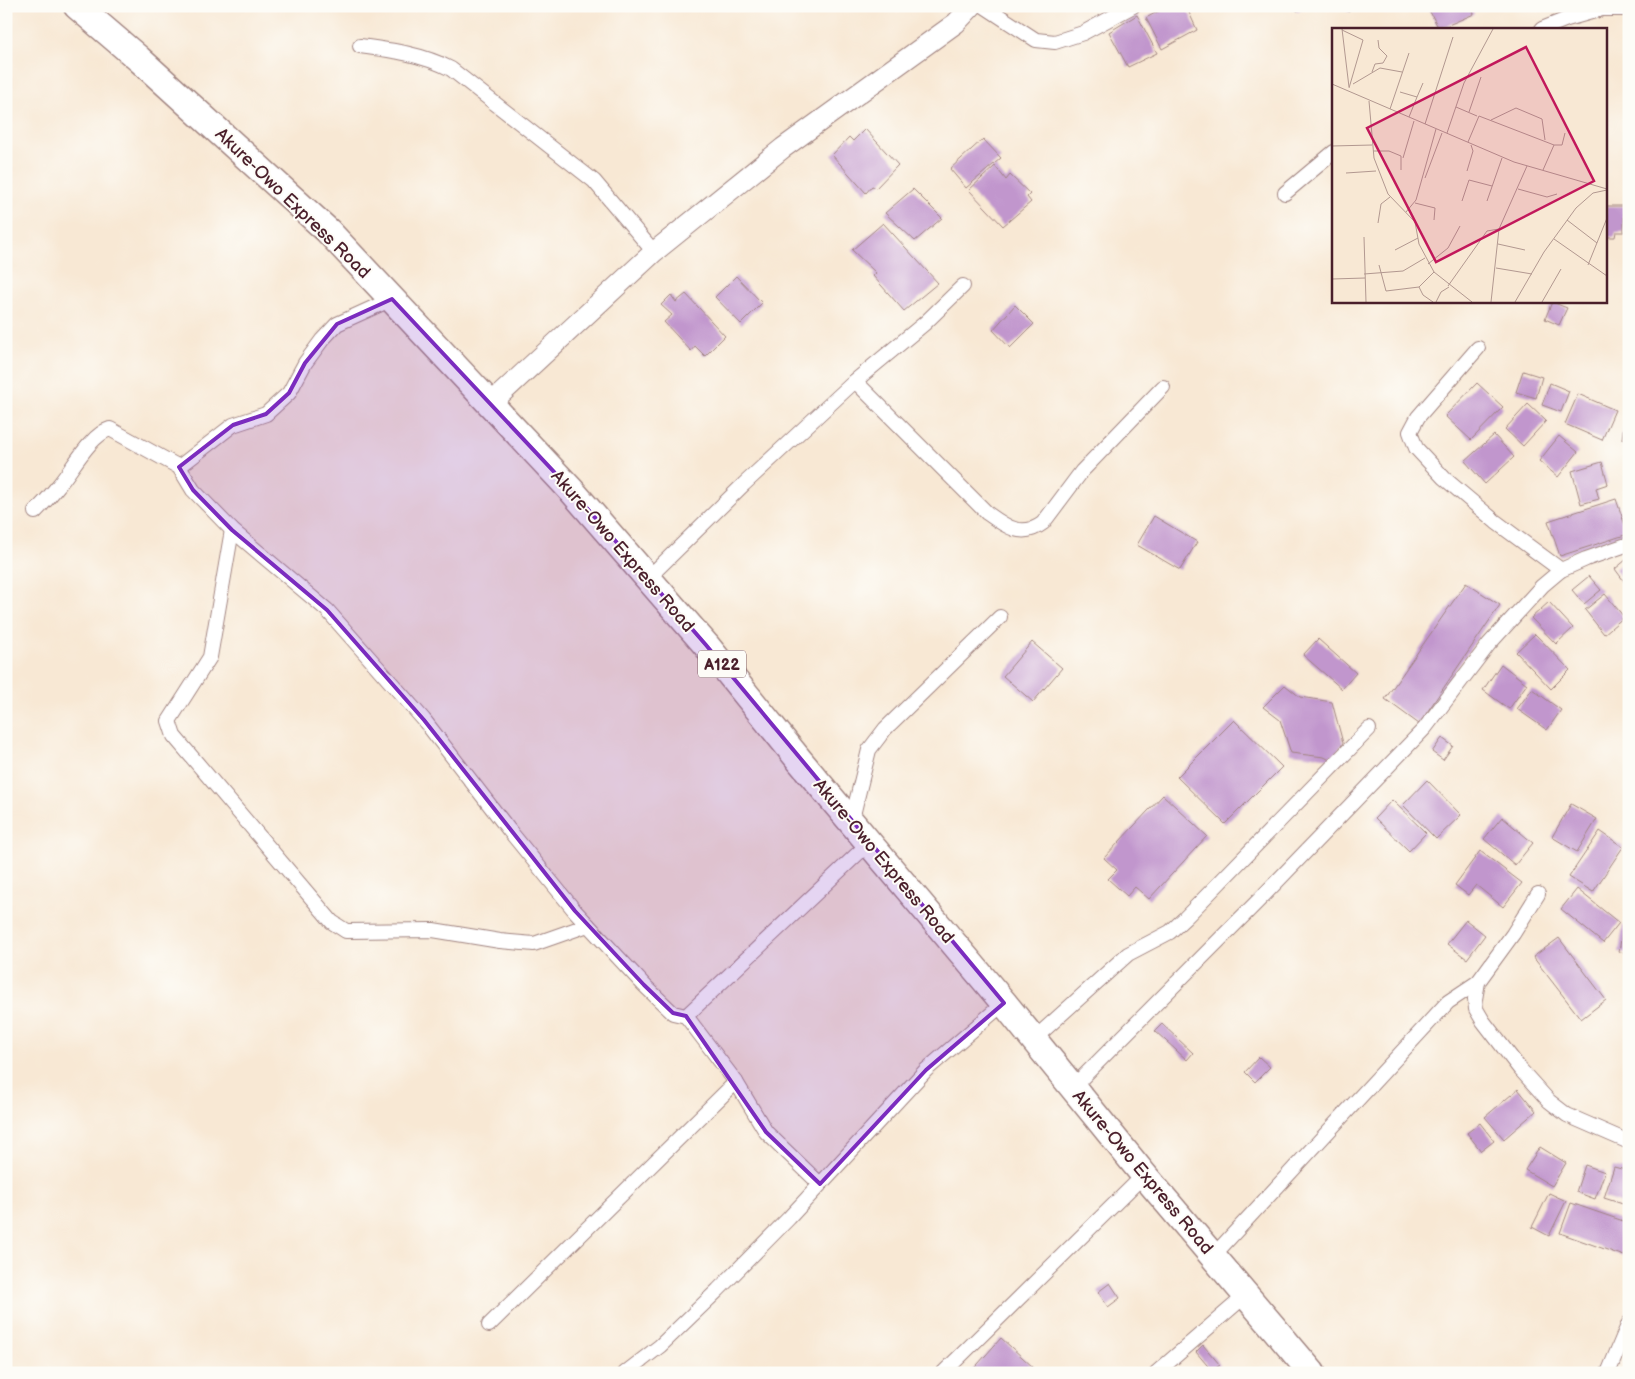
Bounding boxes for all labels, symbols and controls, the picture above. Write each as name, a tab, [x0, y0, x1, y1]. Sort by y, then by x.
inset map	[1332, 28, 1608, 302]
street label: Akure-Owo Express Road	[211, 124, 375, 283]
street label: Akure-Owo Express Road	[547, 466, 699, 637]
road number: A122	[698, 651, 746, 678]
street label: Akure-Owo Express Road	[809, 775, 958, 948]
street label: Akure-Owo Express Road	[1068, 1086, 1217, 1259]

